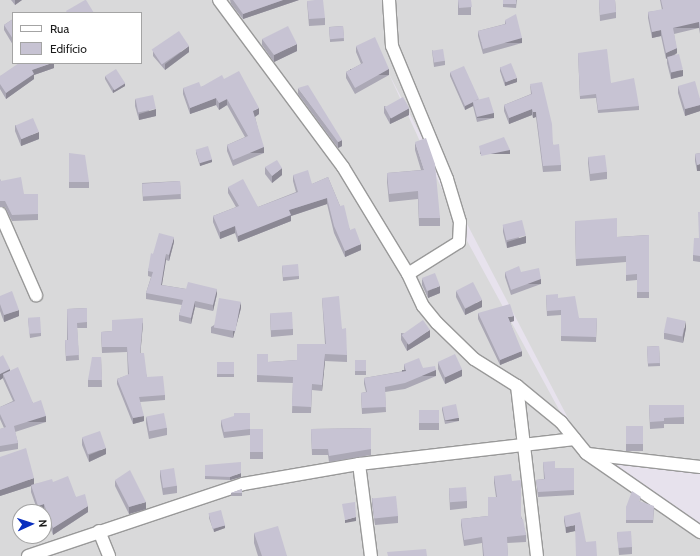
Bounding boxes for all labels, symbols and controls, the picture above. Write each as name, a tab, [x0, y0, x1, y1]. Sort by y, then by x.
legend	[12, 12, 142, 64]
text: Rua	[50, 21, 69, 36]
text: Edifício	[50, 41, 87, 56]
north arrow	[12, 504, 52, 544]
text: N	[36, 519, 50, 528]

